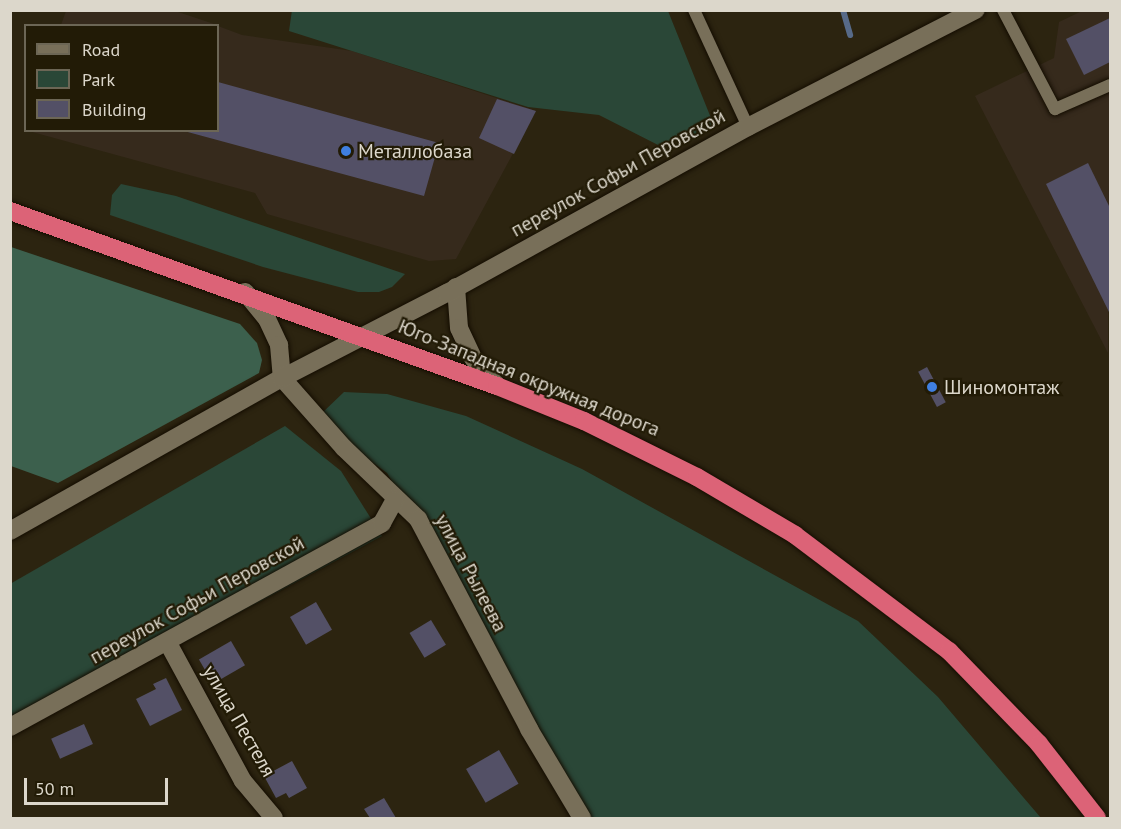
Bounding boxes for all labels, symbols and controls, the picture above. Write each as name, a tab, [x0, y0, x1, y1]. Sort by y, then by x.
legend	[24, 24, 219, 132]
text: Road	[82, 38, 120, 61]
text: Park	[82, 68, 115, 91]
text: Building	[82, 98, 146, 121]
street label: переулок Софьи Перовской	[507, 104, 729, 242]
place label: Металлобаза	[358, 139, 472, 163]
marker: Металлобаза	[339, 144, 353, 158]
street label: Юго-Западная окружная дорога	[395, 314, 663, 442]
place label: Шиномонтаж	[944, 375, 1059, 399]
marker: Шиномонтаж	[925, 380, 939, 394]
street label: улица Рылеева	[430, 510, 512, 636]
street label: переулок Софьи Перовской	[86, 531, 308, 669]
street label: улица Пестеля	[197, 661, 281, 781]
scale bar	[27, 766, 171, 804]
text: 50 m	[35, 777, 74, 800]

